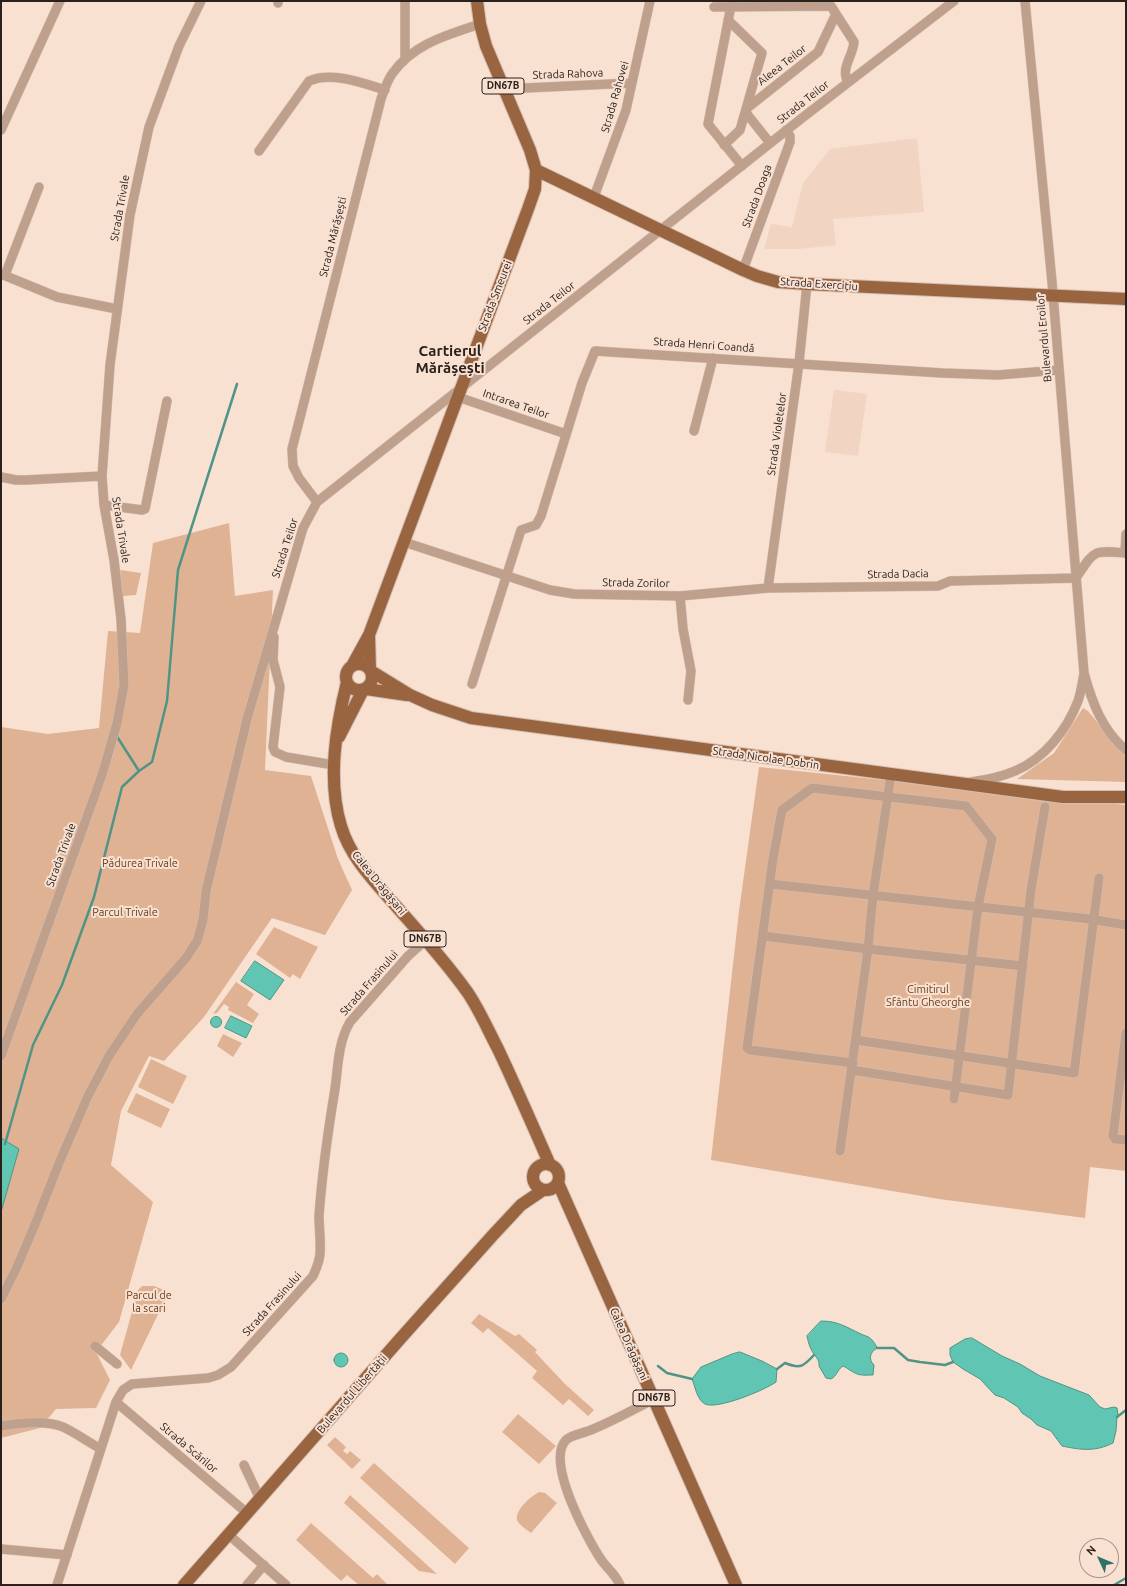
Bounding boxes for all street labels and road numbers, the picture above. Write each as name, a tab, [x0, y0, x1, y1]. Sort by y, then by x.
street label: Aleea Teilor	[755, 42, 809, 88]
street label: Strada Rahovei	[598, 60, 632, 134]
street label: Strada Rahova	[532, 66, 604, 82]
road number: DN67B	[482, 78, 524, 94]
street label: Strada Teilor	[774, 78, 832, 126]
street label: Strada Doaga	[739, 163, 775, 229]
street label: Strada Trivale	[108, 174, 132, 242]
street label: Strada Mărășești	[317, 196, 349, 278]
street label: Strada Smeurei	[475, 259, 515, 333]
street label: Strada Exercițiu	[780, 275, 858, 293]
street label: Strada Teilor	[520, 279, 578, 327]
street label: Bulevardul Eroilor	[1034, 293, 1054, 383]
street label: Strada Henri Coandă	[653, 335, 755, 355]
street label: Intrarea Teilor	[481, 386, 551, 422]
street label: Strada Violetelor	[765, 392, 789, 476]
street label: Strada Trivale	[109, 496, 133, 564]
street label: Strada Teilor	[269, 516, 301, 580]
street label: Strada Dacia	[867, 567, 929, 581]
street label: Strada Zorilor	[602, 576, 670, 590]
street label: Strada Nicolae Dobrin	[712, 744, 820, 772]
street label: Strada Trivale	[43, 821, 79, 889]
street label: Calea Drăgășani	[349, 848, 409, 918]
road number: DN67B	[404, 931, 446, 947]
street label: Strada Frasinului	[337, 948, 401, 1018]
street label: Strada Frasinului	[240, 1269, 304, 1339]
street label: Calea Drăgășani	[607, 1305, 651, 1383]
street label: Bulevardul Libertății	[314, 1352, 390, 1436]
road number: DN67B	[633, 1390, 675, 1406]
street label: Strada Scărilor	[157, 1420, 221, 1476]

